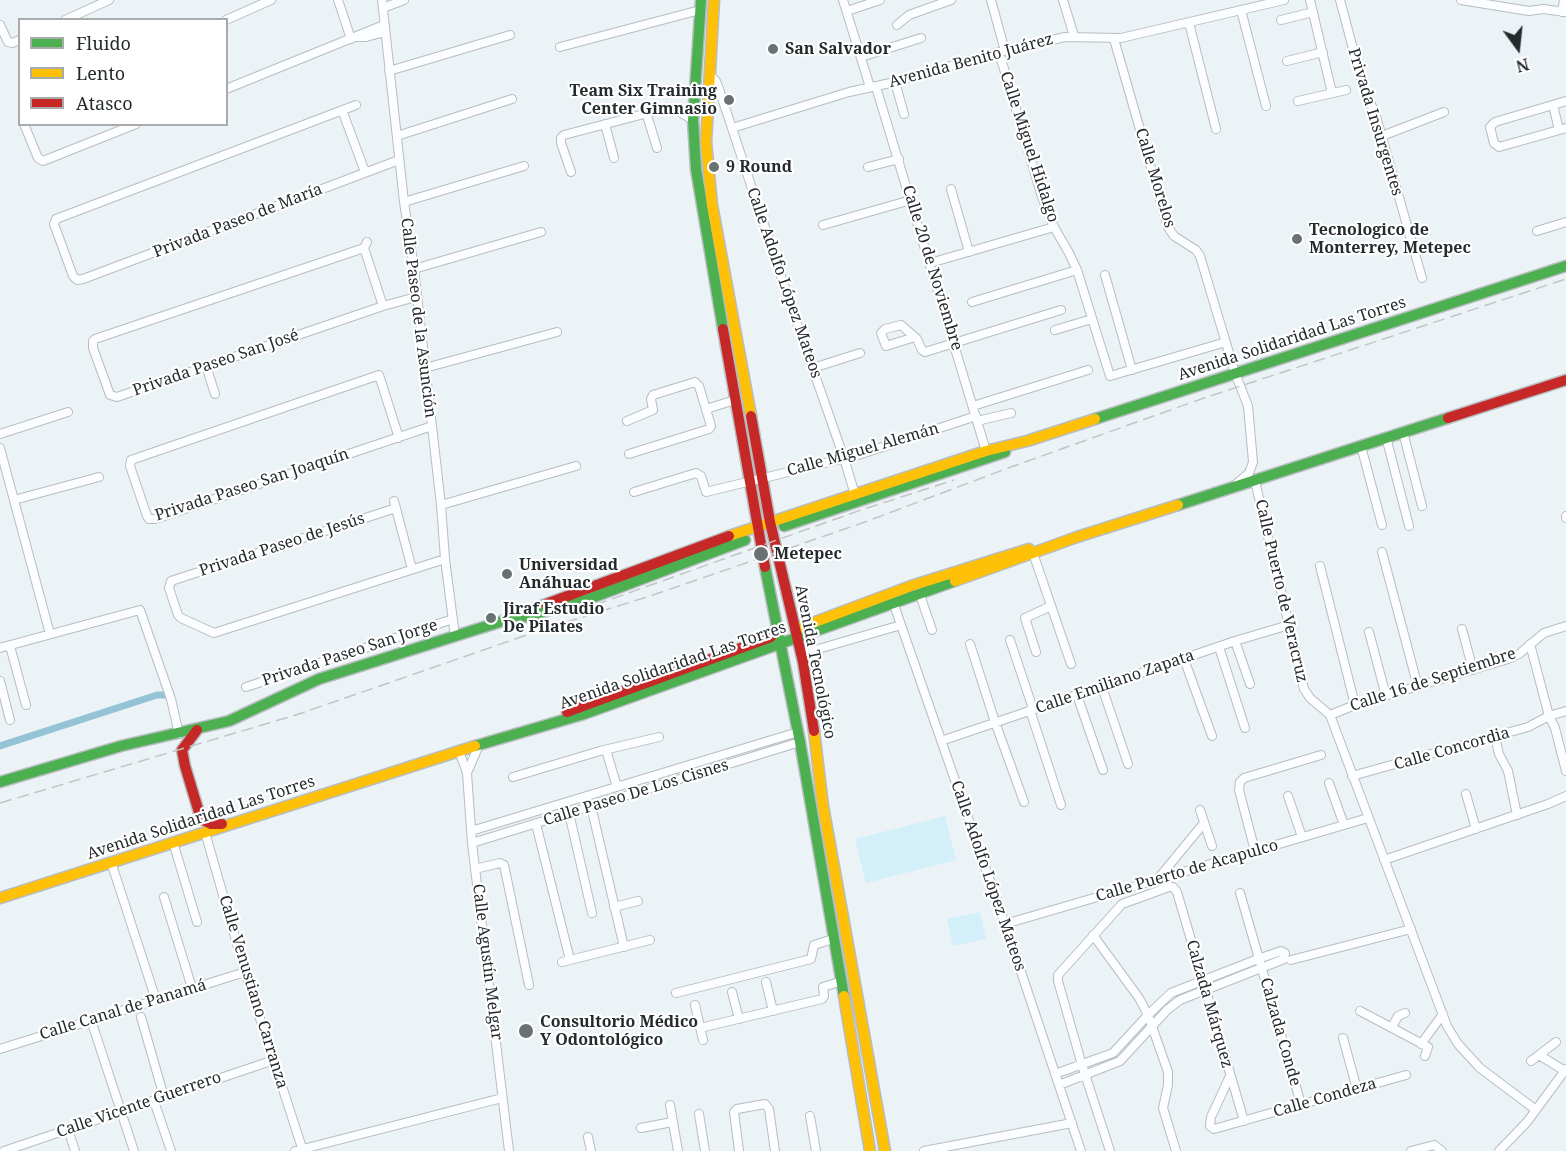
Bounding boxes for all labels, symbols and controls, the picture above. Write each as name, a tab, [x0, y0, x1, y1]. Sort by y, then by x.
legend	[18, 18, 228, 126]
north arrow	[1488, 18, 1548, 78]
street label: Avenida Benito Juárez	[887, 30, 1055, 92]
text: Fluido	[76, 31, 131, 55]
place label: San Salvador	[785, 39, 891, 59]
marker: San Salvador	[766, 42, 780, 56]
street label: Privada Insurgentes	[1343, 46, 1407, 198]
text: N	[1514, 53, 1532, 78]
text: Lento	[76, 61, 125, 85]
street label: Calle Miguel Hidalgo	[996, 69, 1062, 225]
place label: Team Six Training Center Gimnasio	[569, 81, 717, 119]
text: Atasco	[76, 91, 133, 115]
marker: Team Six Training Center Gimnasio	[722, 93, 736, 107]
street label: Calle Morelos	[1131, 126, 1179, 230]
place label: 9 Round	[726, 157, 792, 177]
marker: 9 Round	[707, 160, 721, 174]
street label: Privada Paseo de María	[151, 180, 325, 262]
street label: Calle 20 de Noviembre	[898, 183, 966, 353]
street label: Calle Adolfo López Mateos	[742, 185, 826, 381]
street label: Calle Paseo de la Asunción	[396, 217, 440, 419]
place label: Tecnologico de Monterrey, Metepec	[1309, 220, 1471, 258]
marker: Tecnologico de Monterrey, Metepec	[1290, 232, 1304, 246]
street label: Avenida Solidaridad Las Torres	[1176, 293, 1408, 385]
street label: Privada Paseo San José	[130, 326, 302, 400]
street label: Calle Miguel Alemán	[785, 419, 941, 481]
street label: Privada Paseo San Joaquín	[153, 445, 351, 525]
street label: Calle Puerto de Veracruz	[1251, 498, 1311, 684]
street label: Privada Paseo de Jesús	[197, 509, 367, 581]
place label: Metepec	[774, 544, 842, 564]
marker: Metepec	[752, 545, 770, 563]
place label: Universidad Anáhuac	[519, 555, 618, 593]
marker: Universidad Anáhuac	[500, 567, 514, 581]
street label: Avenida Tecnológico	[791, 583, 839, 741]
place label: Jiraf Estudio De Pilates	[503, 599, 604, 637]
marker: Jiraf Estudio De Pilates	[484, 611, 498, 625]
street label: Privada Paseo San Jorge	[260, 616, 440, 690]
street label: Avenida Solidaridad Las Torres	[557, 618, 789, 714]
street label: Calle 16 de Septiembre	[1348, 644, 1518, 716]
street label: Calle Emiliano Zapata	[1033, 646, 1197, 718]
street label: Calle Concordia	[1392, 723, 1512, 775]
street label: Calle Paseo De Los Cisnes	[541, 756, 731, 830]
street label: Avenida Solidaridad Las Torres	[85, 772, 317, 864]
street label: Calle Adolfo López Mateos	[946, 778, 1030, 974]
street label: Calle Puerto de Acapulco	[1094, 836, 1280, 906]
street label: Calle Agustín Melgar	[468, 883, 506, 1041]
street label: Calle Venustiano Carranza	[214, 893, 292, 1091]
street label: Calzada Márquez	[1182, 938, 1236, 1070]
street label: Calle Canal de Panamá	[37, 975, 209, 1045]
street label: Calzada Conde	[1255, 976, 1305, 1088]
place label: Consultorio Médico Y Odontológico	[540, 1012, 698, 1050]
marker: Consultorio Médico Y Odontológico	[517, 1022, 535, 1040]
street label: Calle Vicente Guerrero	[54, 1068, 224, 1142]
street label: Calle Condeza	[1271, 1074, 1379, 1122]

